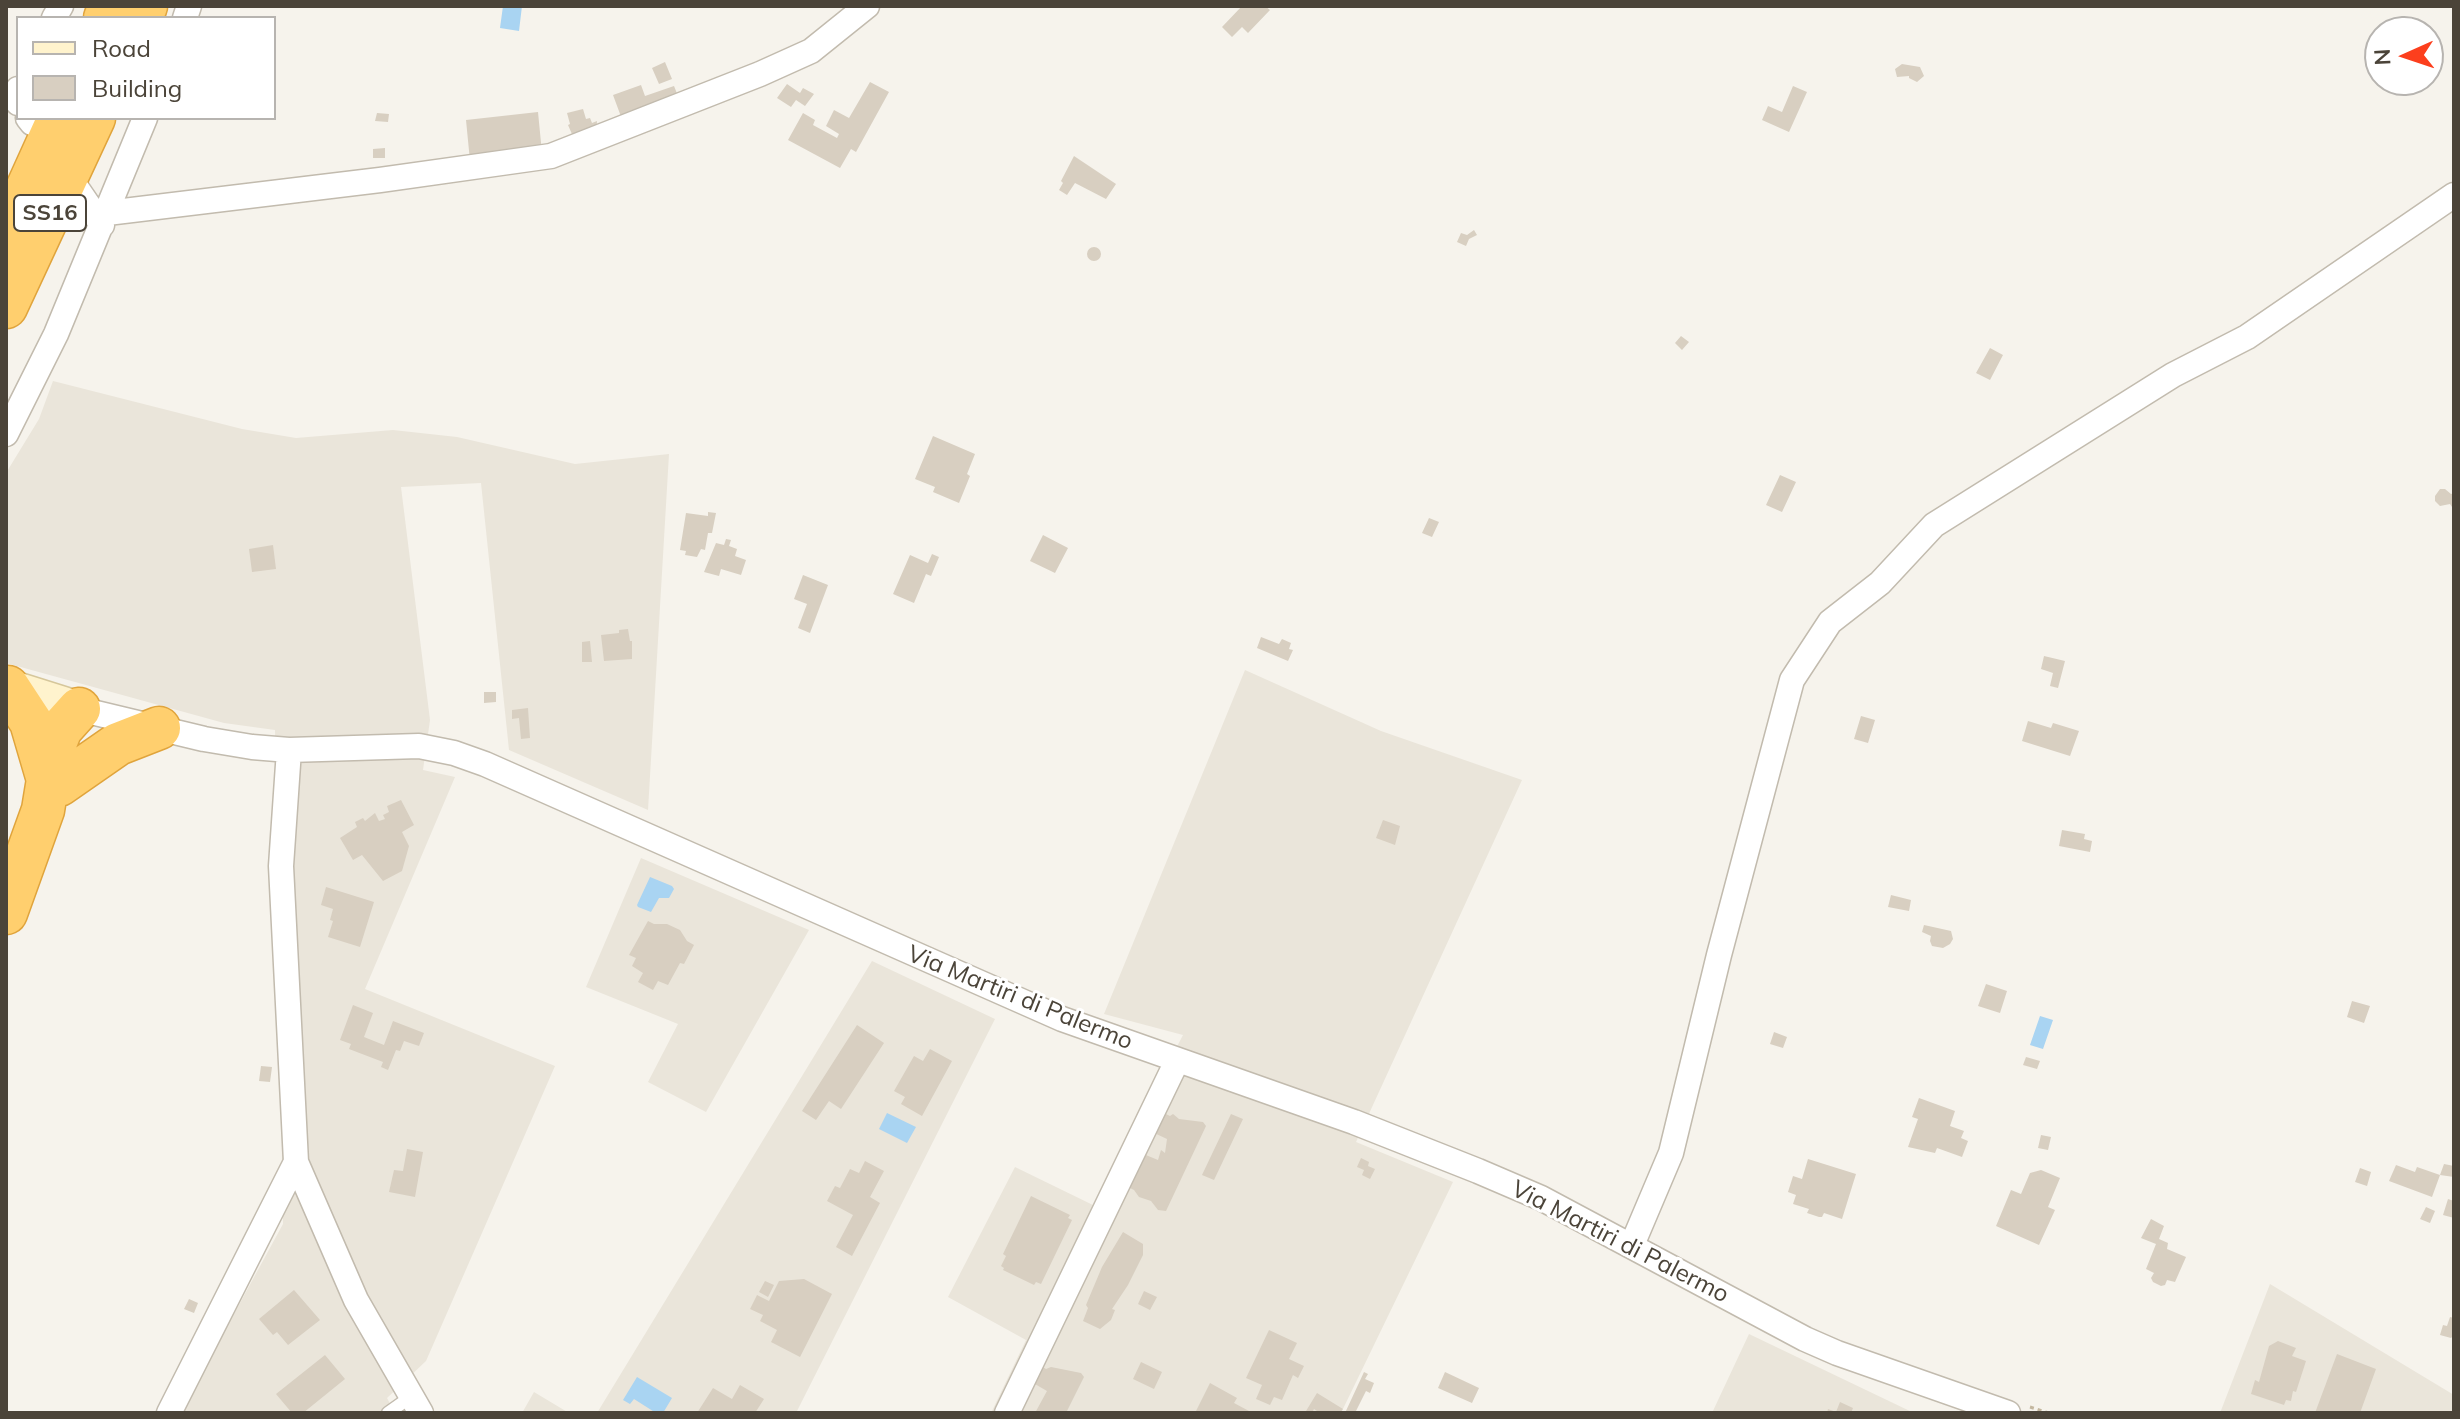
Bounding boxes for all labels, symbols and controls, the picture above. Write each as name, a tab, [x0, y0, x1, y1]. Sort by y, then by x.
legend	[16, 16, 276, 120]
north arrow	[2364, 16, 2444, 96]
text: Road	[92, 33, 151, 63]
text: N	[2368, 48, 2396, 66]
text: Building	[92, 73, 182, 103]
road number: SS16	[14, 195, 86, 231]
street label: Via Martiri di Palermo	[903, 940, 1137, 1056]
street label: Via Martiri di Palermo	[1506, 1175, 1734, 1309]

